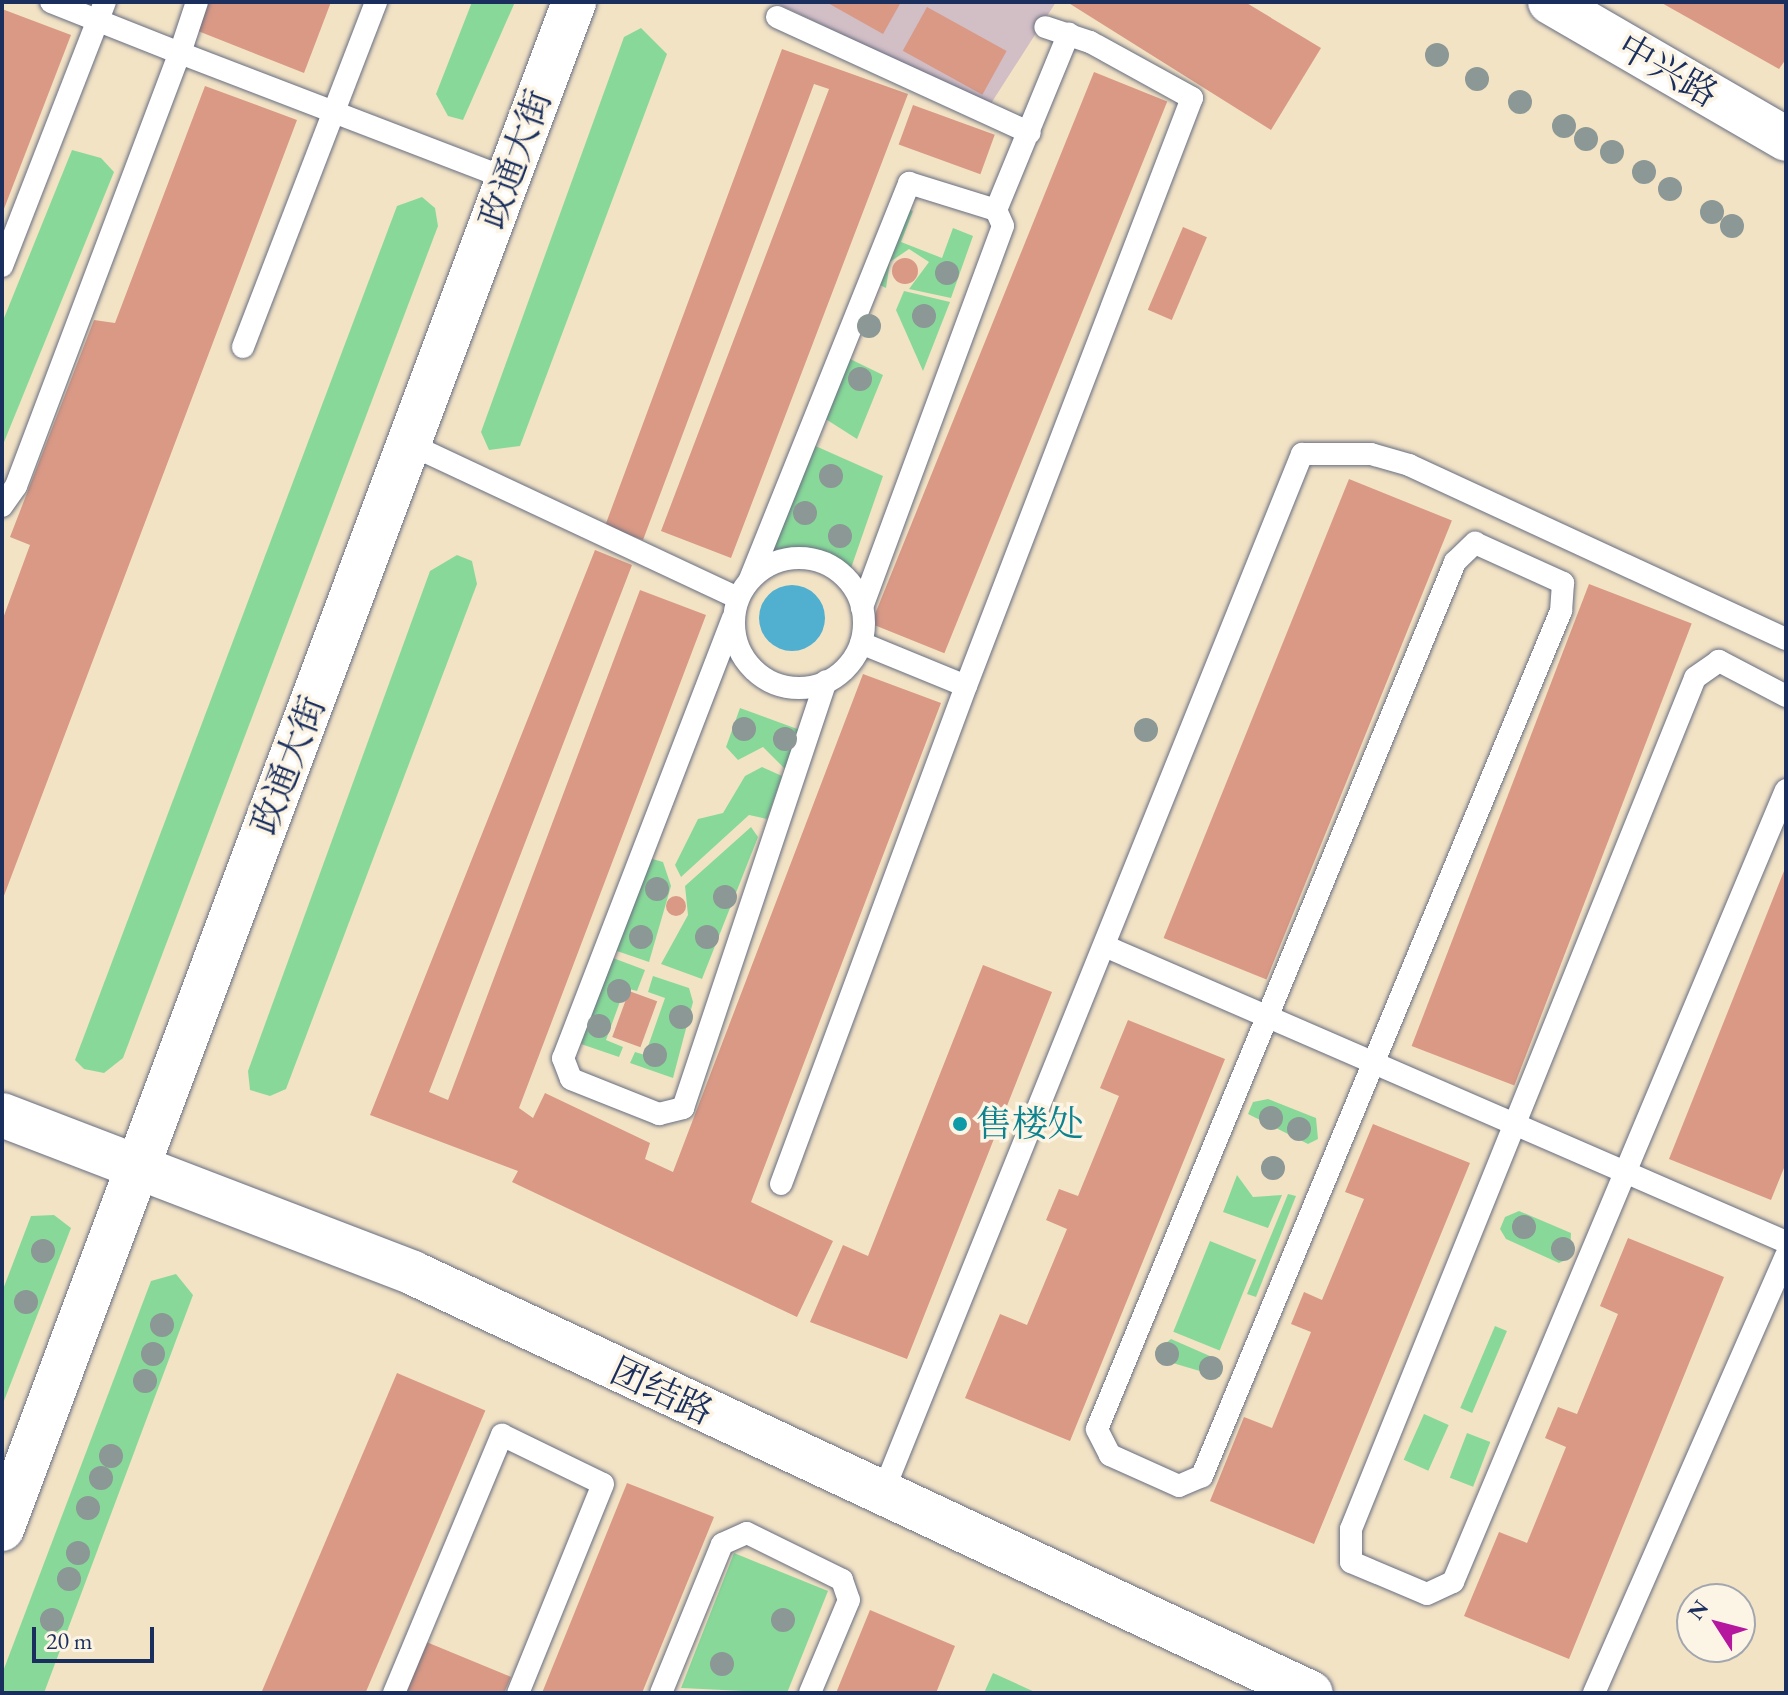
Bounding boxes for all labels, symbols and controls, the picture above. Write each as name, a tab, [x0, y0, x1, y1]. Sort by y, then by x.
street label: 中兴路	[1610, 24, 1726, 116]
street label: 政通大街	[470, 84, 560, 234]
street label: 政通大街	[242, 690, 334, 840]
place label: 售楼处	[976, 1102, 1084, 1146]
marker: 售楼处	[951, 1115, 969, 1133]
street label: 团结路	[604, 1349, 720, 1433]
north arrow	[1676, 1583, 1756, 1663]
text: N	[1681, 1594, 1715, 1626]
scale bar	[36, 1611, 158, 1661]
text: 20 m	[46, 1625, 93, 1656]

